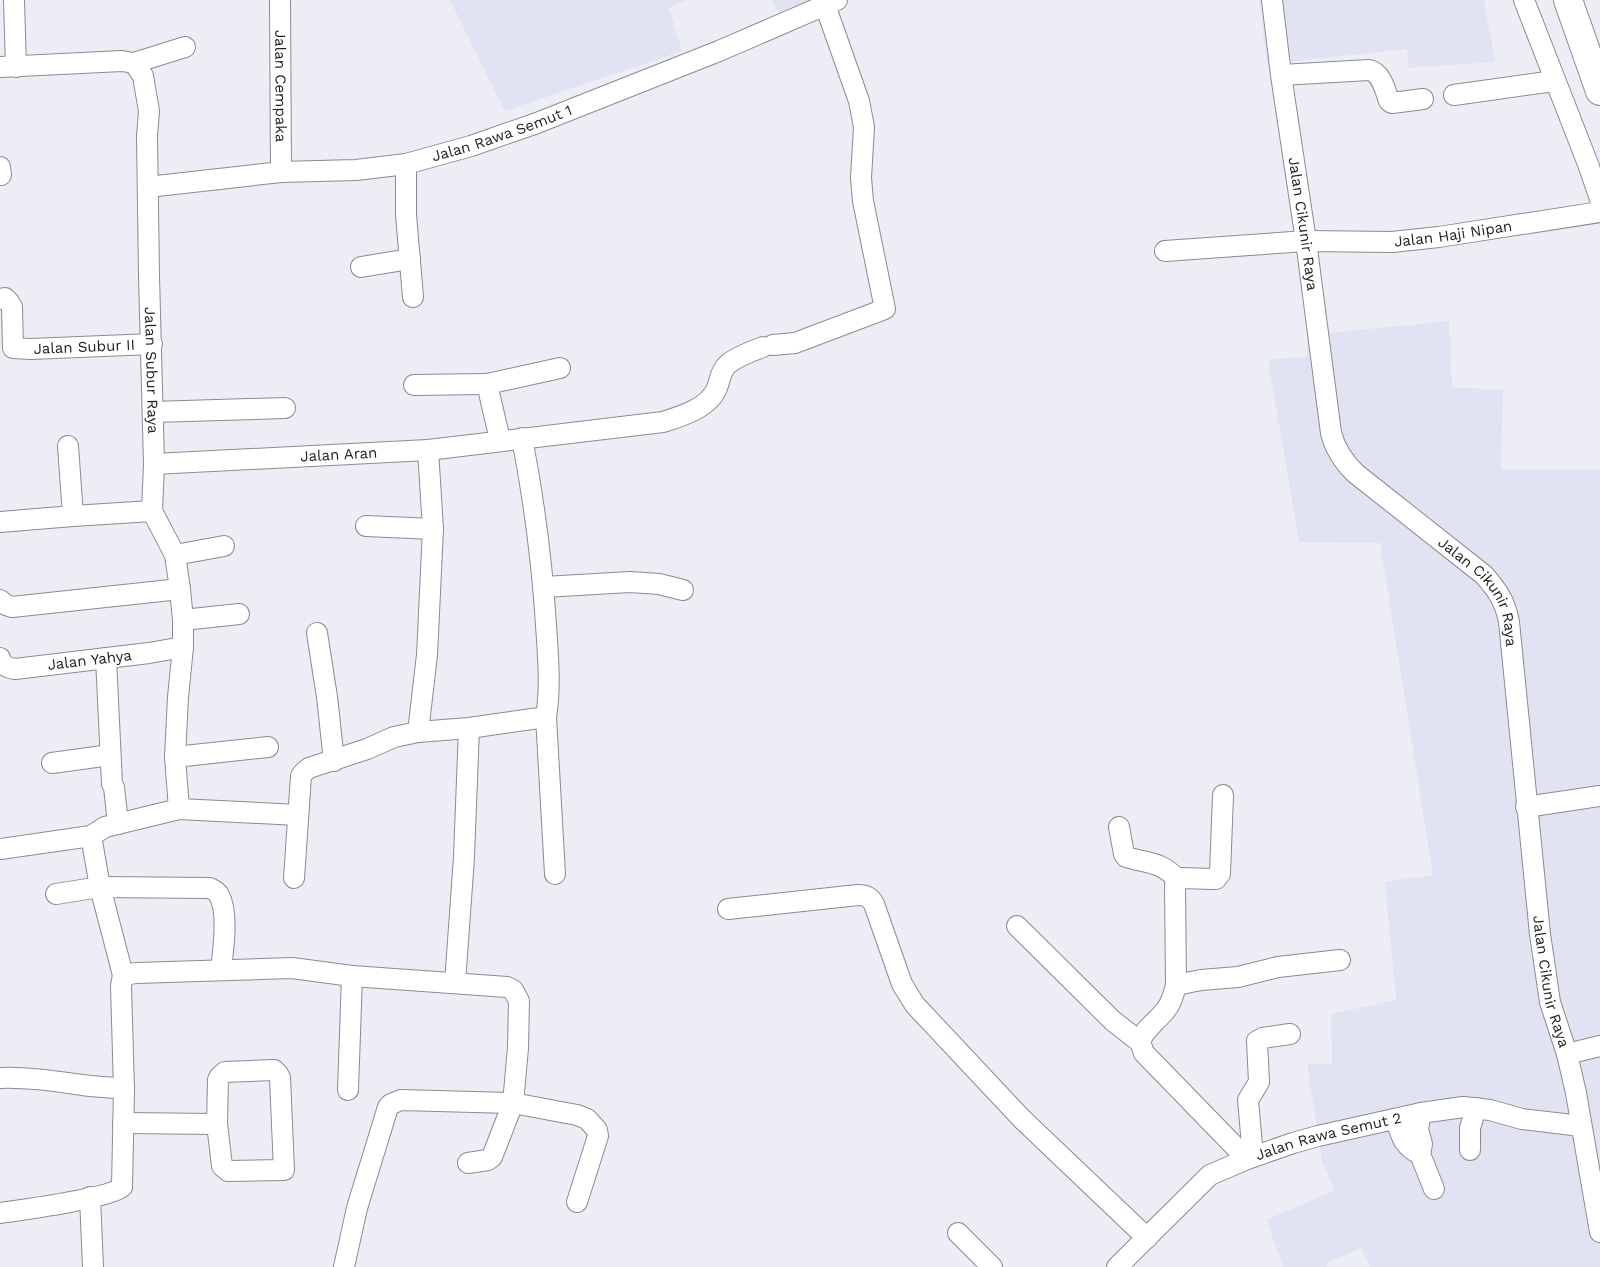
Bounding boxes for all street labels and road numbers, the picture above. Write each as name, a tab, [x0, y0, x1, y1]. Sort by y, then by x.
street label: Jalan Cempaka	[271, 30, 290, 143]
street label: Jalan Rawa Semut 1	[430, 101, 575, 165]
street label: Jalan Cikunir Raya	[1284, 156, 1321, 292]
street label: Jalan Haji Nipan	[1393, 217, 1513, 251]
street label: Jalan Subur Raya	[141, 307, 162, 434]
street label: Jalan Subur II	[33, 336, 135, 358]
street label: Jalan Aran	[300, 444, 378, 466]
street label: Jalan Cikunir Raya	[1434, 533, 1520, 648]
street label: Jalan Yahya	[46, 646, 133, 674]
street label: Jalan Cikunir Raya	[1529, 915, 1573, 1050]
street label: Jalan Rawa Semut 2	[1253, 1109, 1403, 1164]

